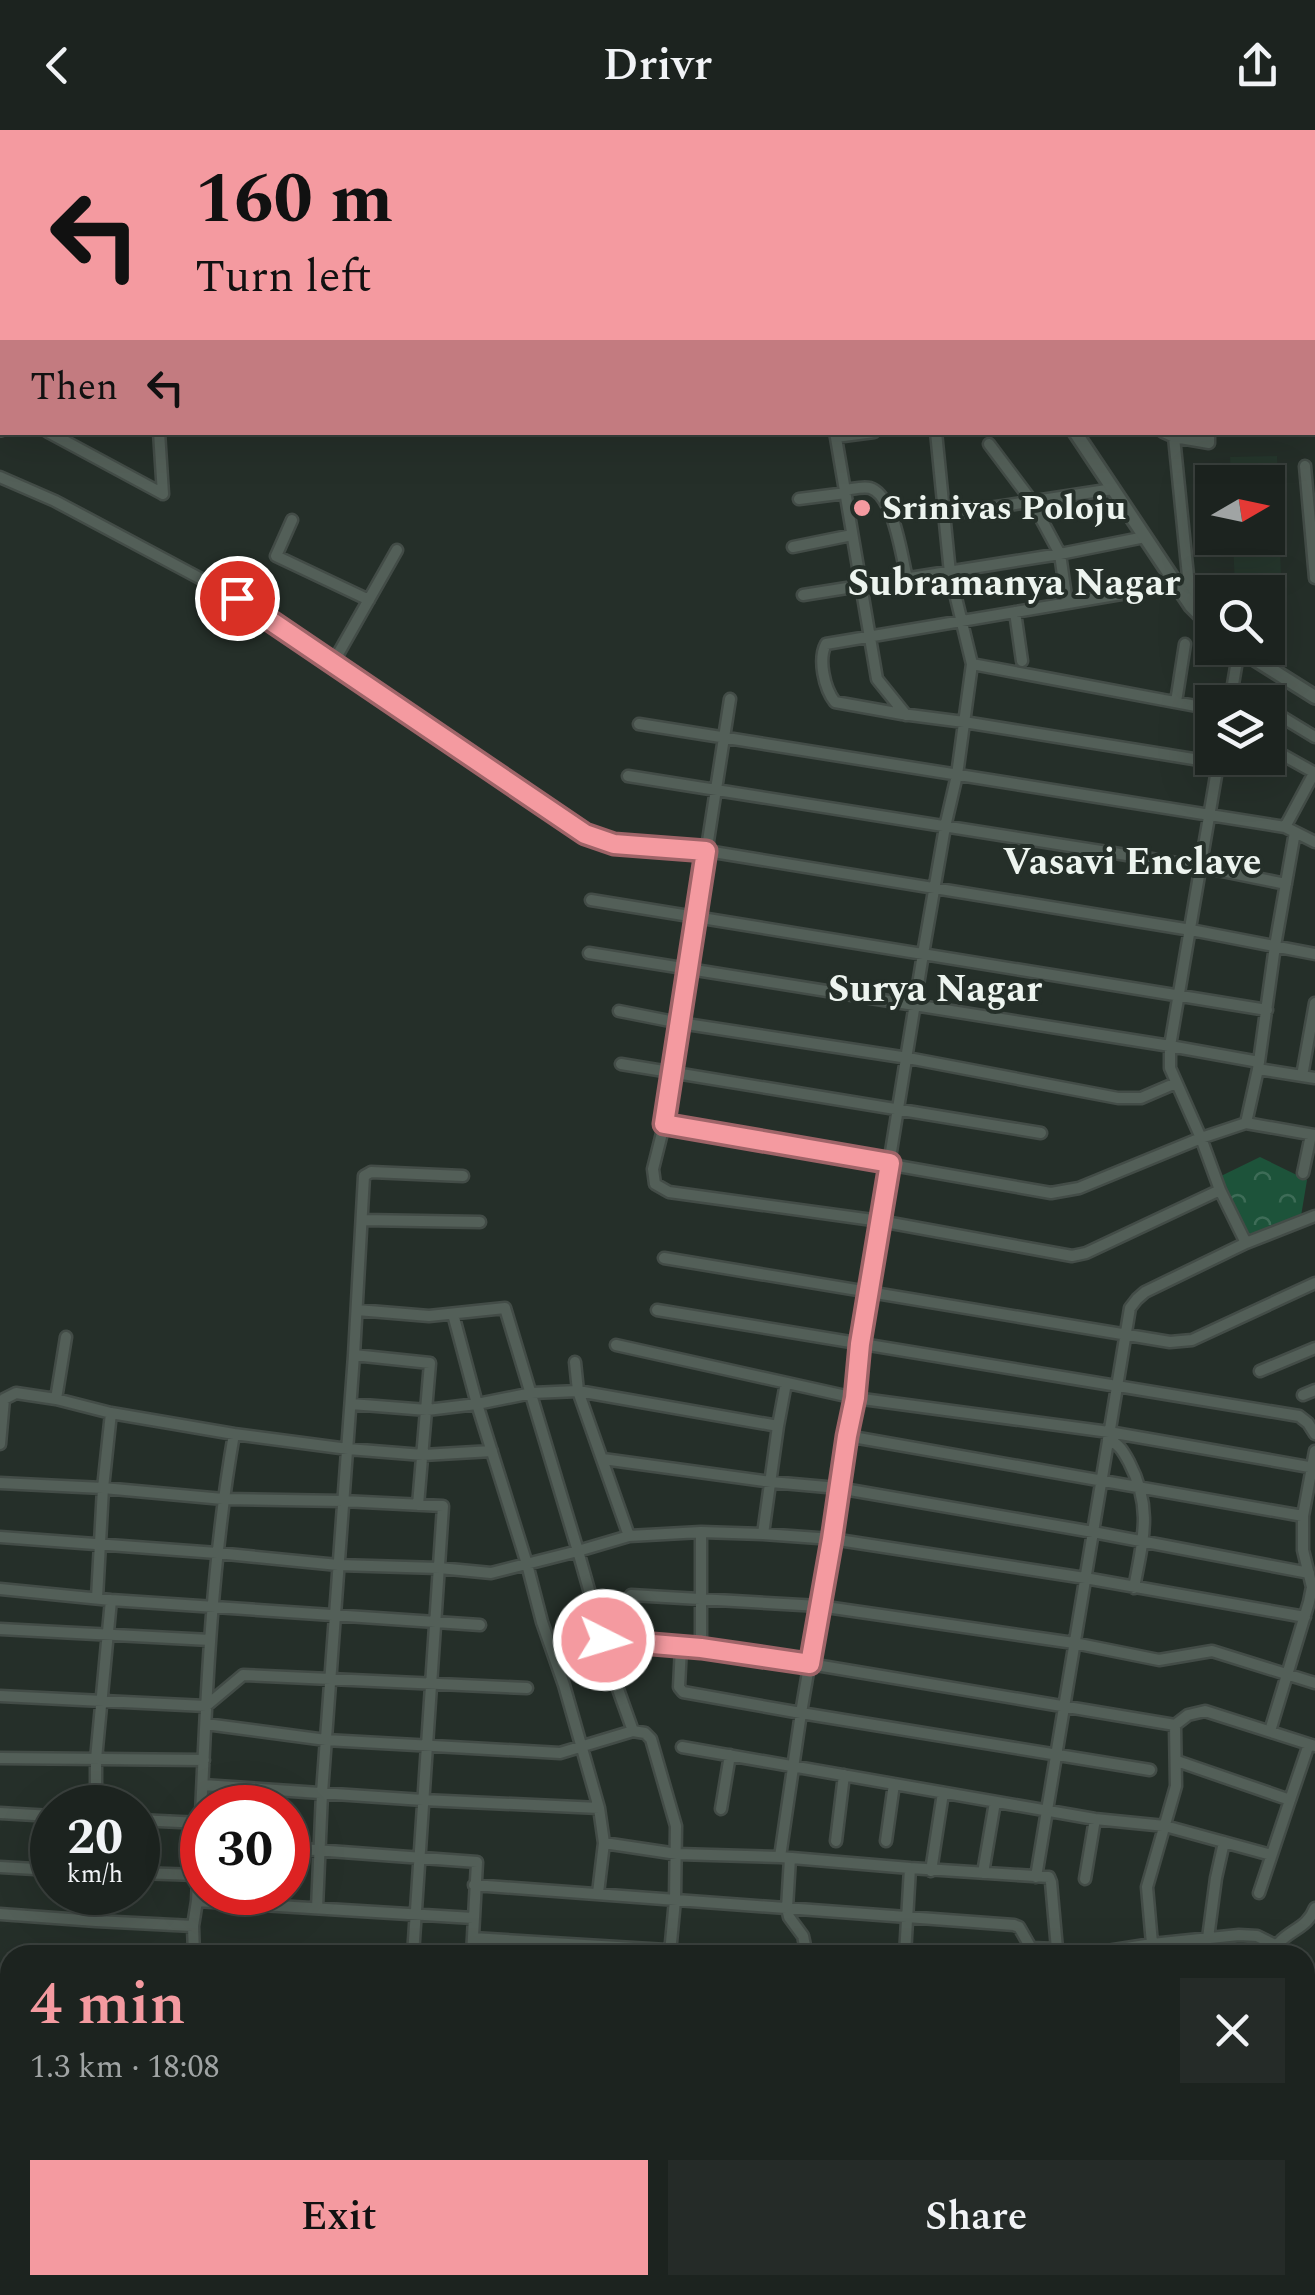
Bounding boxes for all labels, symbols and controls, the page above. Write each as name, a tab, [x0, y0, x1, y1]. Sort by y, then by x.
text: Drivr	[603, 31, 712, 100]
icon: back	[30, 38, 85, 93]
icon: share	[1230, 38, 1285, 93]
text: 160 m	[195, 147, 393, 253]
icon: left	[30, 170, 160, 300]
text: Turn left	[195, 243, 372, 312]
text: Then	[30, 359, 118, 417]
icon: left	[138, 360, 193, 415]
north arrow	[1195, 465, 1285, 555]
map controls	[1195, 465, 1285, 775]
place label: Srinivas Poloju	[882, 482, 1126, 535]
marker: Srinivas Poloju	[851, 497, 873, 519]
district label: Subramanya Nagar	[848, 555, 1181, 613]
pin	[195, 556, 280, 641]
icon: arrive	[210, 571, 265, 626]
button: search	[1195, 575, 1285, 665]
button: layers	[1195, 685, 1285, 775]
district label: Vasavi Enclave	[1002, 834, 1262, 892]
district label: Surya Nagar	[828, 961, 1043, 1019]
position arrow	[552, 1588, 656, 1692]
speed limit sign: 30	[180, 1785, 310, 1915]
text: 20	[67, 1800, 123, 1876]
text: km/h	[67, 1856, 123, 1894]
text: 4 min	[30, 1959, 186, 2051]
button: close	[1180, 1978, 1285, 2083]
text: 1.3 km · 18:08	[30, 2043, 219, 2092]
button: Exit	[30, 2160, 648, 2275]
button: Share	[668, 2160, 1285, 2275]

